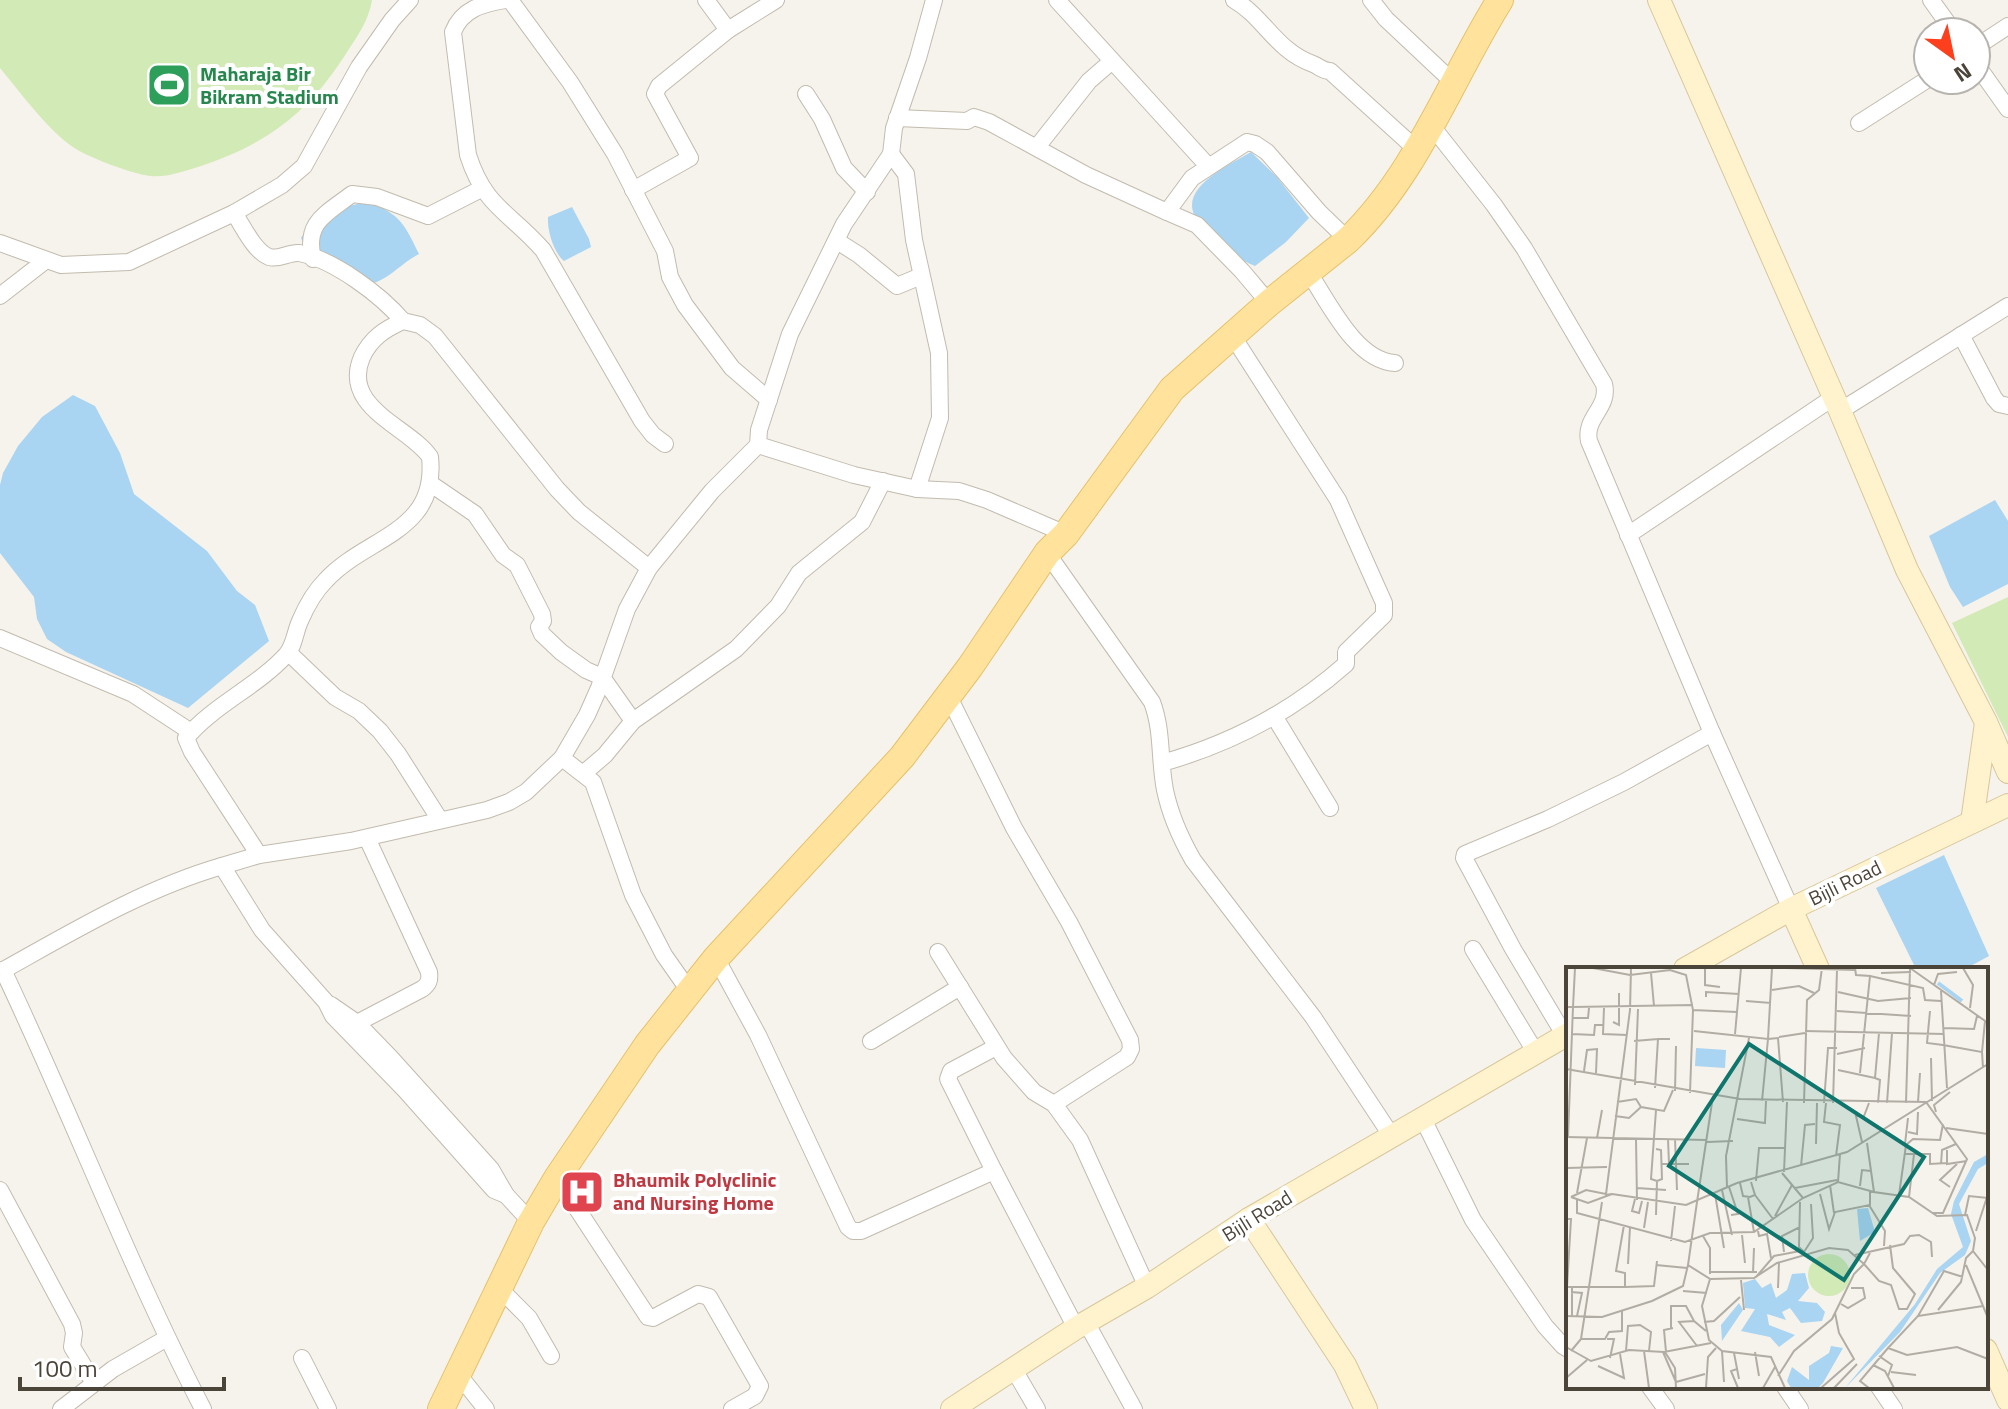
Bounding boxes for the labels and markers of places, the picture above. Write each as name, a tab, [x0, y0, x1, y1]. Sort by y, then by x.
place label: Maharaja Bir Bikram Stadium	[200, 58, 339, 112]
sports icon: Maharaja Bir Bikram Stadium	[145, 61, 193, 109]
place label: Bhaumik Polyclinic and Nursing Home	[613, 1164, 777, 1218]
hospital icon: Bhaumik Polyclinic and Nursing Home	[558, 1168, 606, 1216]

